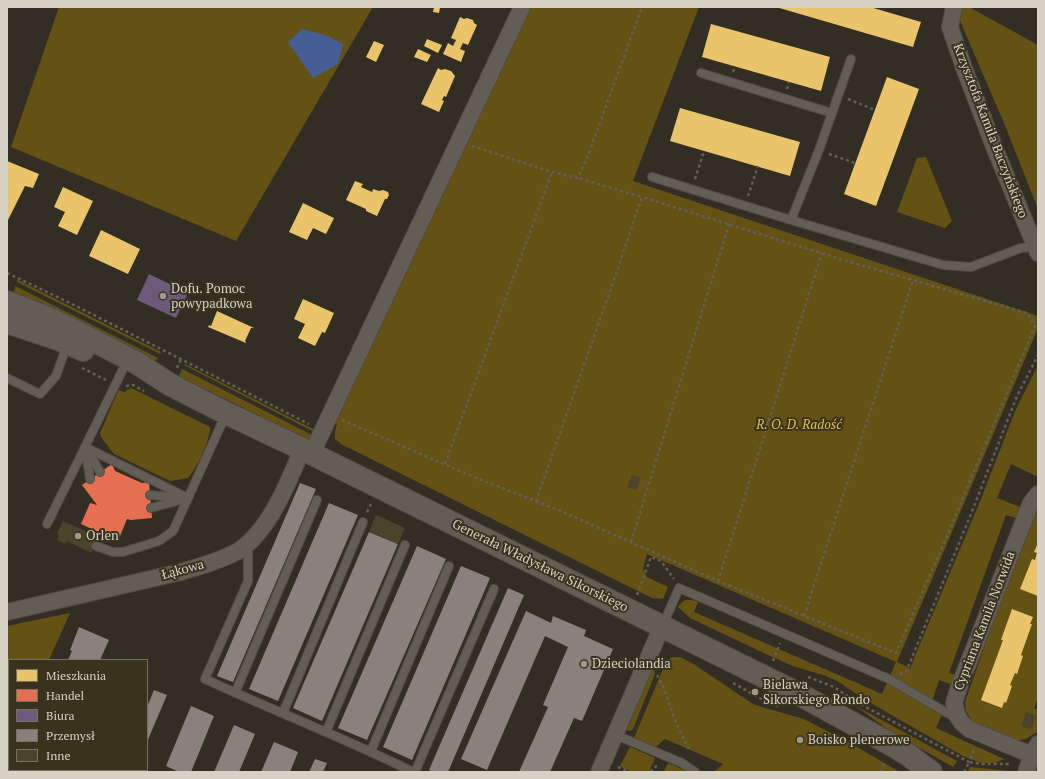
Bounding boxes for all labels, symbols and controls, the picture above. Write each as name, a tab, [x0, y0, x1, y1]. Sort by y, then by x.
street label: Krzysztofa Kamila Baczyńskiego	[949, 42, 1031, 220]
place label: Dofu. Pomoc powypadkowa	[171, 281, 253, 312]
marker: Dofu. Pomoc powypadkowa	[158, 291, 168, 301]
park label: R. O. D. Radość	[756, 417, 842, 433]
street label: Generała Władysława Sikorskiego	[449, 516, 631, 616]
place label: Orlen	[86, 528, 119, 544]
marker: Orlen	[73, 531, 83, 541]
street label: Cypriana Kamila Norwida	[951, 549, 1019, 693]
street label: Łąkowa	[160, 557, 206, 583]
place label: Dzieciolandia	[592, 656, 671, 672]
legend	[8, 659, 148, 771]
marker: Dzieciolandia	[579, 659, 589, 669]
text: Mieszkania	[46, 668, 106, 683]
place label: Bielawa Sikorskiego Rondo	[763, 677, 870, 708]
marker: Bielawa Sikorskiego Rondo	[750, 687, 760, 697]
text: Handel	[46, 688, 84, 703]
text: Biura	[46, 708, 75, 723]
text: Przemysł	[46, 728, 95, 743]
place label: Boisko plenerowe	[808, 732, 910, 748]
marker: Boisko plenerowe	[795, 735, 805, 745]
text: Inne	[46, 748, 71, 763]

